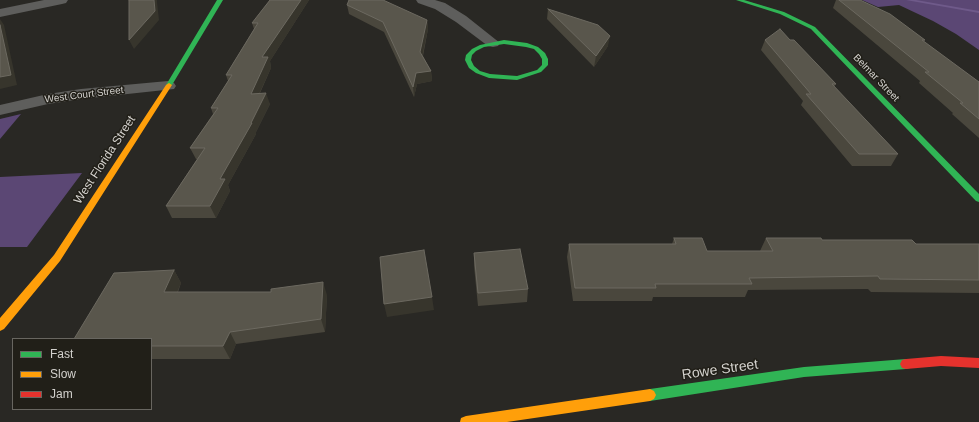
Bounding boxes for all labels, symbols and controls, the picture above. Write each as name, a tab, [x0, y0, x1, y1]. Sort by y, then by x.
street label: Belmar Street	[850, 52, 902, 104]
street label: West Court Street	[44, 84, 124, 106]
street label: West Florida Street	[71, 113, 139, 207]
legend	[12, 338, 152, 410]
text: Fast	[50, 347, 73, 361]
street label: Rowe Street	[681, 356, 759, 384]
text: Slow	[50, 367, 76, 381]
text: Jam	[50, 387, 73, 401]

